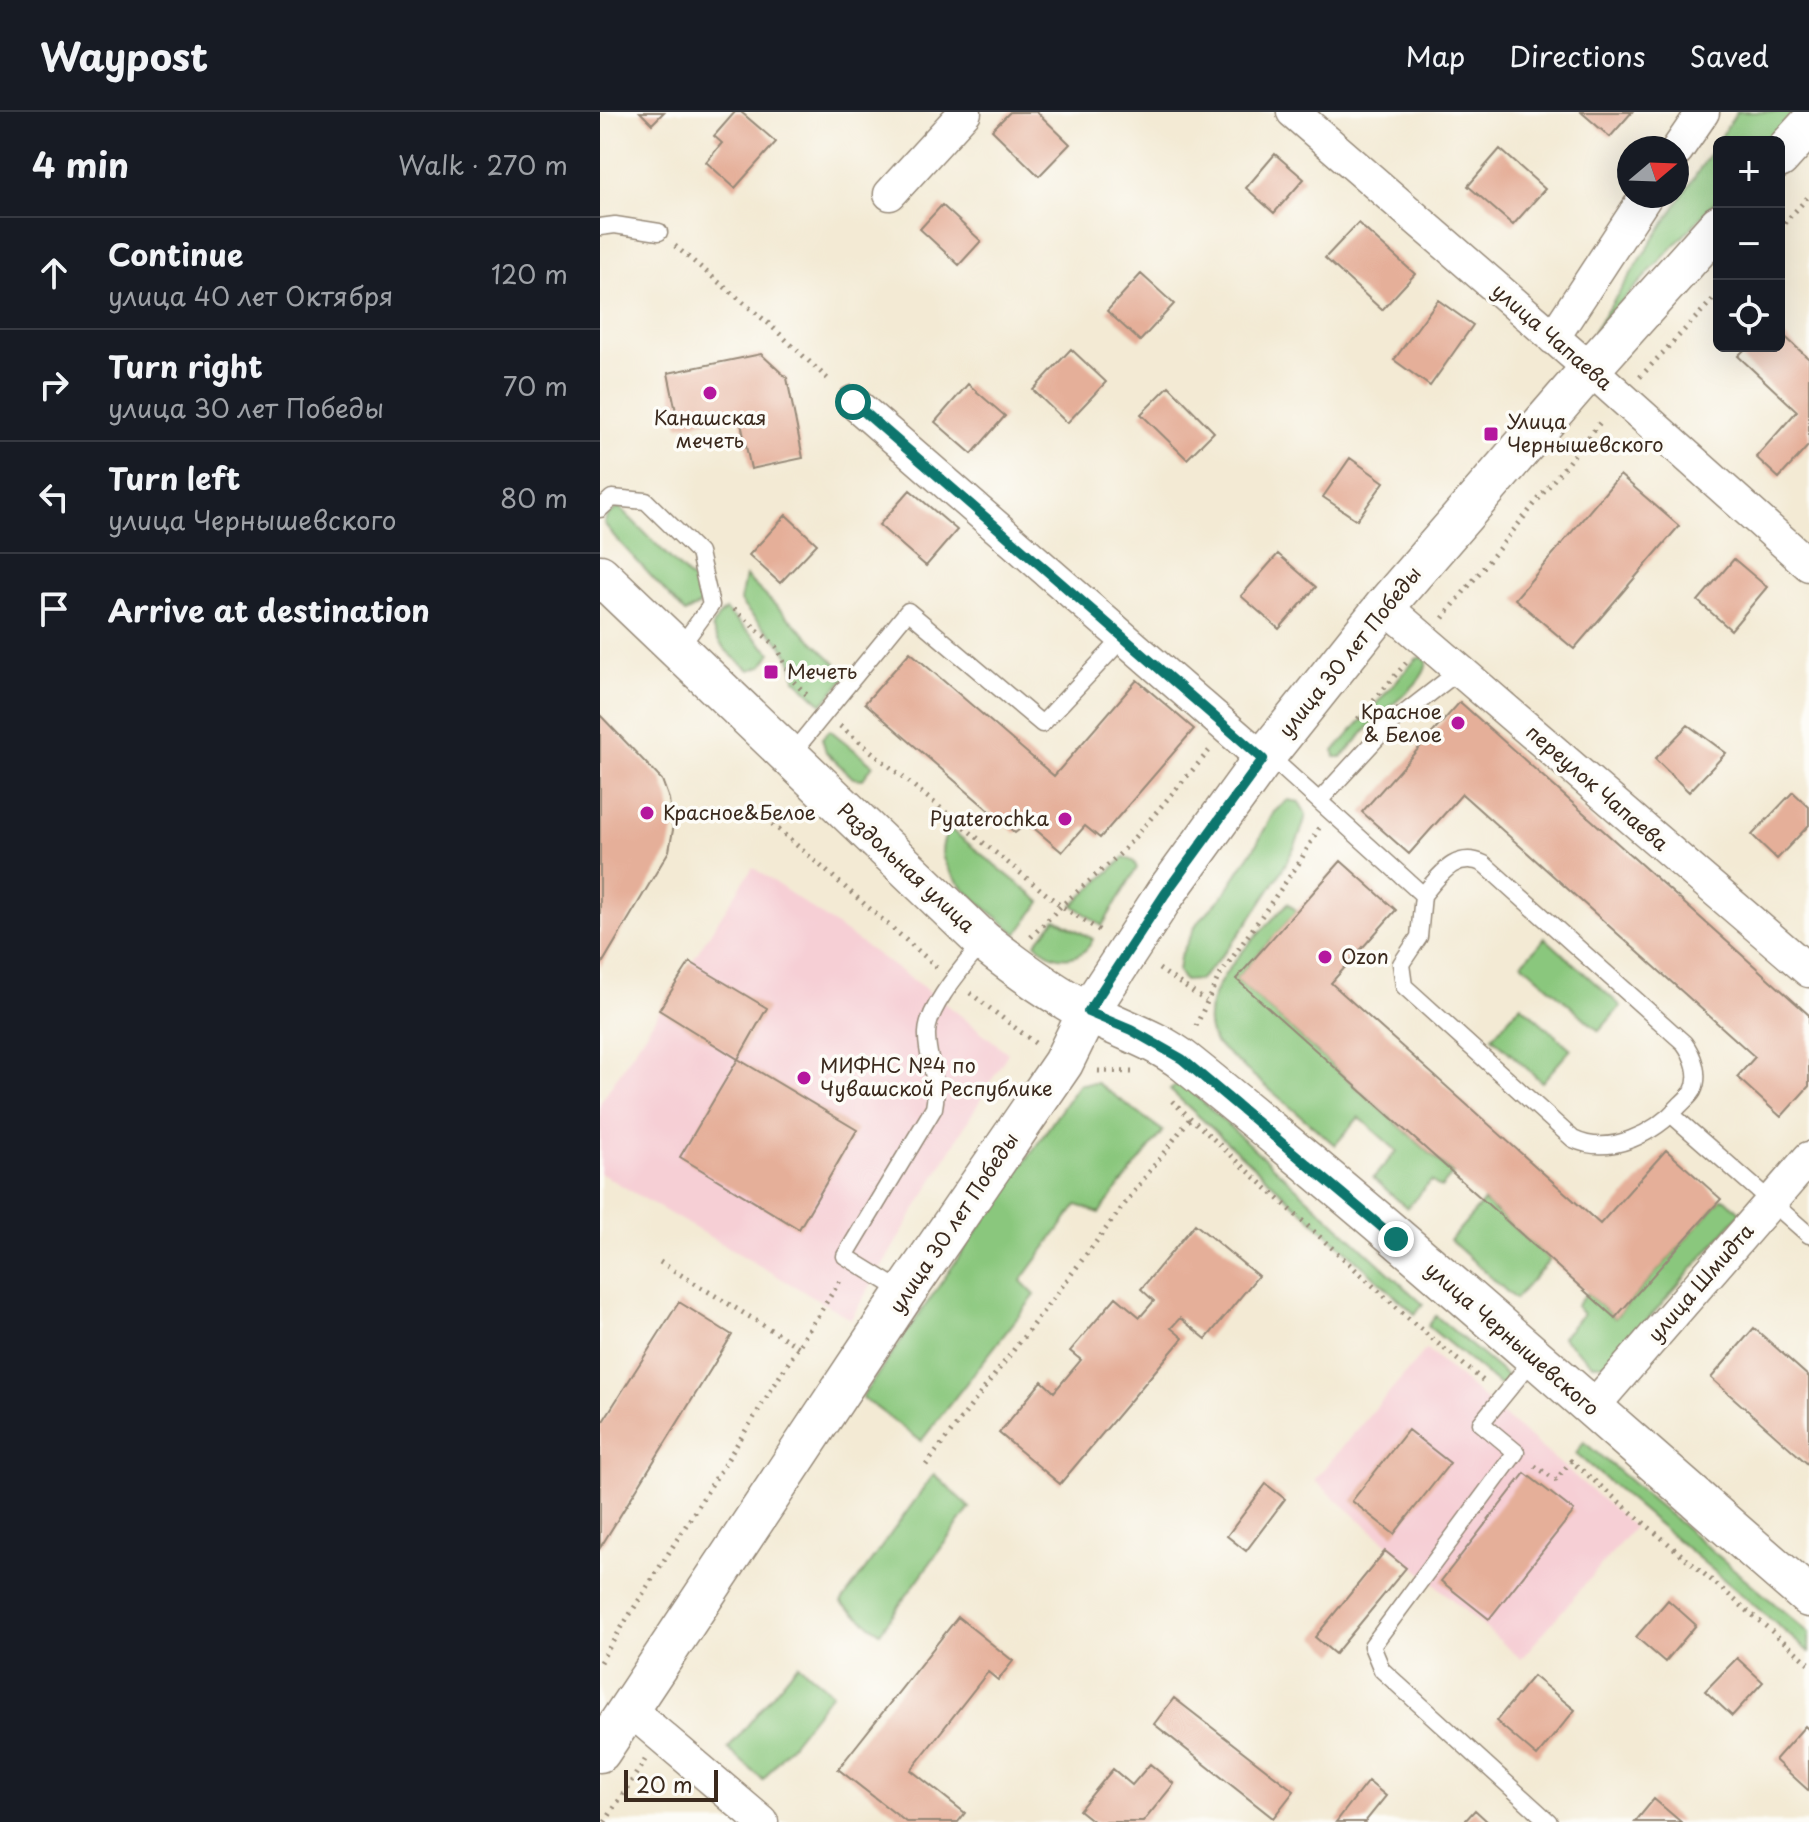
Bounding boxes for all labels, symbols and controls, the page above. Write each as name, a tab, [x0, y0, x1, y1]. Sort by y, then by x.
text: Waypost	[40, 27, 208, 84]
text: Map	[1406, 34, 1465, 77]
text: Directions	[1509, 34, 1646, 77]
text: Saved	[1690, 34, 1769, 77]
north arrow	[1617, 136, 1689, 208]
map controls	[1713, 136, 1785, 352]
button: +	[1713, 136, 1785, 208]
text: 4 min	[32, 138, 129, 190]
text: Walk · 270 m	[398, 145, 568, 184]
button: −	[1713, 208, 1785, 280]
text: Continue	[108, 231, 243, 276]
icon: ahead	[32, 251, 76, 295]
text: 120 m	[491, 254, 568, 293]
street label: улица Чапаева	[1486, 275, 1620, 397]
text: улица 40 лет Октября	[108, 276, 393, 315]
button: locate	[1713, 280, 1785, 352]
text: Turn right	[108, 343, 263, 388]
icon: right	[32, 363, 76, 407]
text: 70 m	[503, 366, 568, 405]
marker: Канашская мечеть	[701, 384, 719, 402]
route start	[835, 384, 871, 420]
text: улица 30 лет Победы	[108, 388, 384, 427]
place label: Канашская мечеть	[653, 402, 767, 455]
place label: Улица Чернышевского	[1507, 406, 1664, 459]
marker: Улица Чернышевского	[1482, 425, 1500, 443]
text: Turn left	[108, 455, 240, 500]
icon: left	[32, 475, 76, 519]
text: 80 m	[500, 478, 568, 517]
text: улица Чернышевского	[108, 500, 397, 539]
street label: улица 30 лет Победы	[1271, 559, 1428, 743]
icon: arrive	[32, 587, 76, 631]
text: Arrive at destination	[108, 587, 430, 632]
place label: Мечеть	[787, 656, 857, 686]
marker: Мечеть	[762, 663, 780, 681]
place label: Красное & Белое	[1361, 696, 1442, 749]
marker: Красное & Белое	[1449, 714, 1467, 732]
street label: переулок Чапаева	[1520, 717, 1676, 858]
street label: Раздольная улица	[831, 795, 983, 939]
place label: Красное&Белое	[663, 797, 816, 827]
place label: Pyaterochka	[930, 803, 1050, 833]
marker: Красное&Белое	[638, 804, 656, 822]
marker: Pyaterochka	[1056, 810, 1074, 828]
place label: Ozon	[1341, 941, 1389, 971]
marker: Ozon	[1316, 948, 1334, 966]
place label: МИФНС №4 по Чувашской Республике	[820, 1050, 1053, 1103]
marker: МИФНС №4 по Чувашской Республике	[795, 1069, 813, 1087]
street label: улица 30 лет Победы	[881, 1126, 1025, 1319]
street label: улица Шмидта	[1640, 1216, 1761, 1348]
route end	[1378, 1221, 1414, 1257]
street label: улица Чернышевского	[1419, 1254, 1606, 1422]
scale bar	[624, 1766, 718, 1802]
text: 20 m	[636, 1767, 693, 1800]

